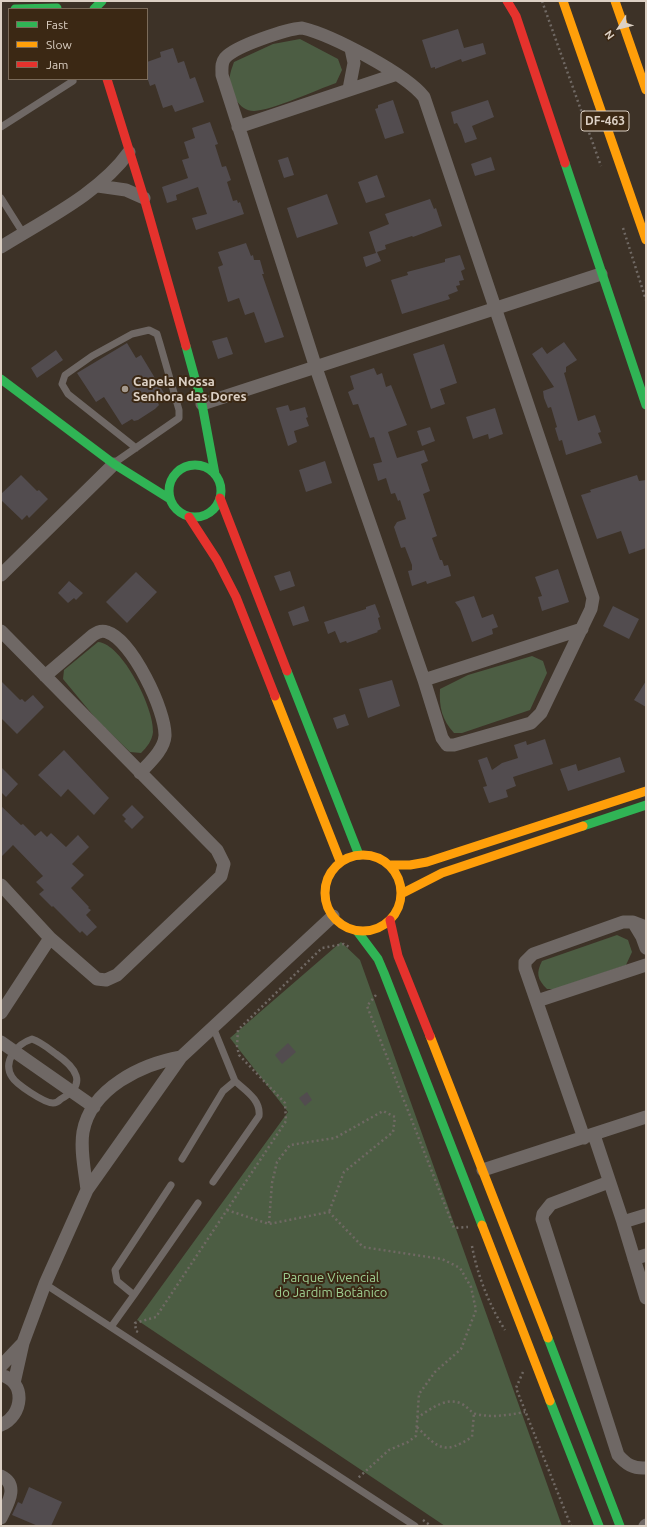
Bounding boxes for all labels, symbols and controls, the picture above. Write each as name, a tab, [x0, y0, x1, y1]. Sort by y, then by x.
legend	[8, 8, 148, 80]
north arrow	[599, 8, 639, 48]
text: Fast	[46, 18, 68, 31]
text: N	[602, 28, 617, 42]
text: Slow	[46, 38, 72, 51]
text: Jam	[46, 58, 68, 71]
road number: DF-463	[581, 111, 629, 131]
place label: Capela Nossa Senhora das Dores	[133, 374, 247, 405]
marker: Capela Nossa Senhora das Dores	[120, 384, 130, 394]
park label: Parque Vivencial do Jardim Botânico	[275, 1270, 387, 1301]

